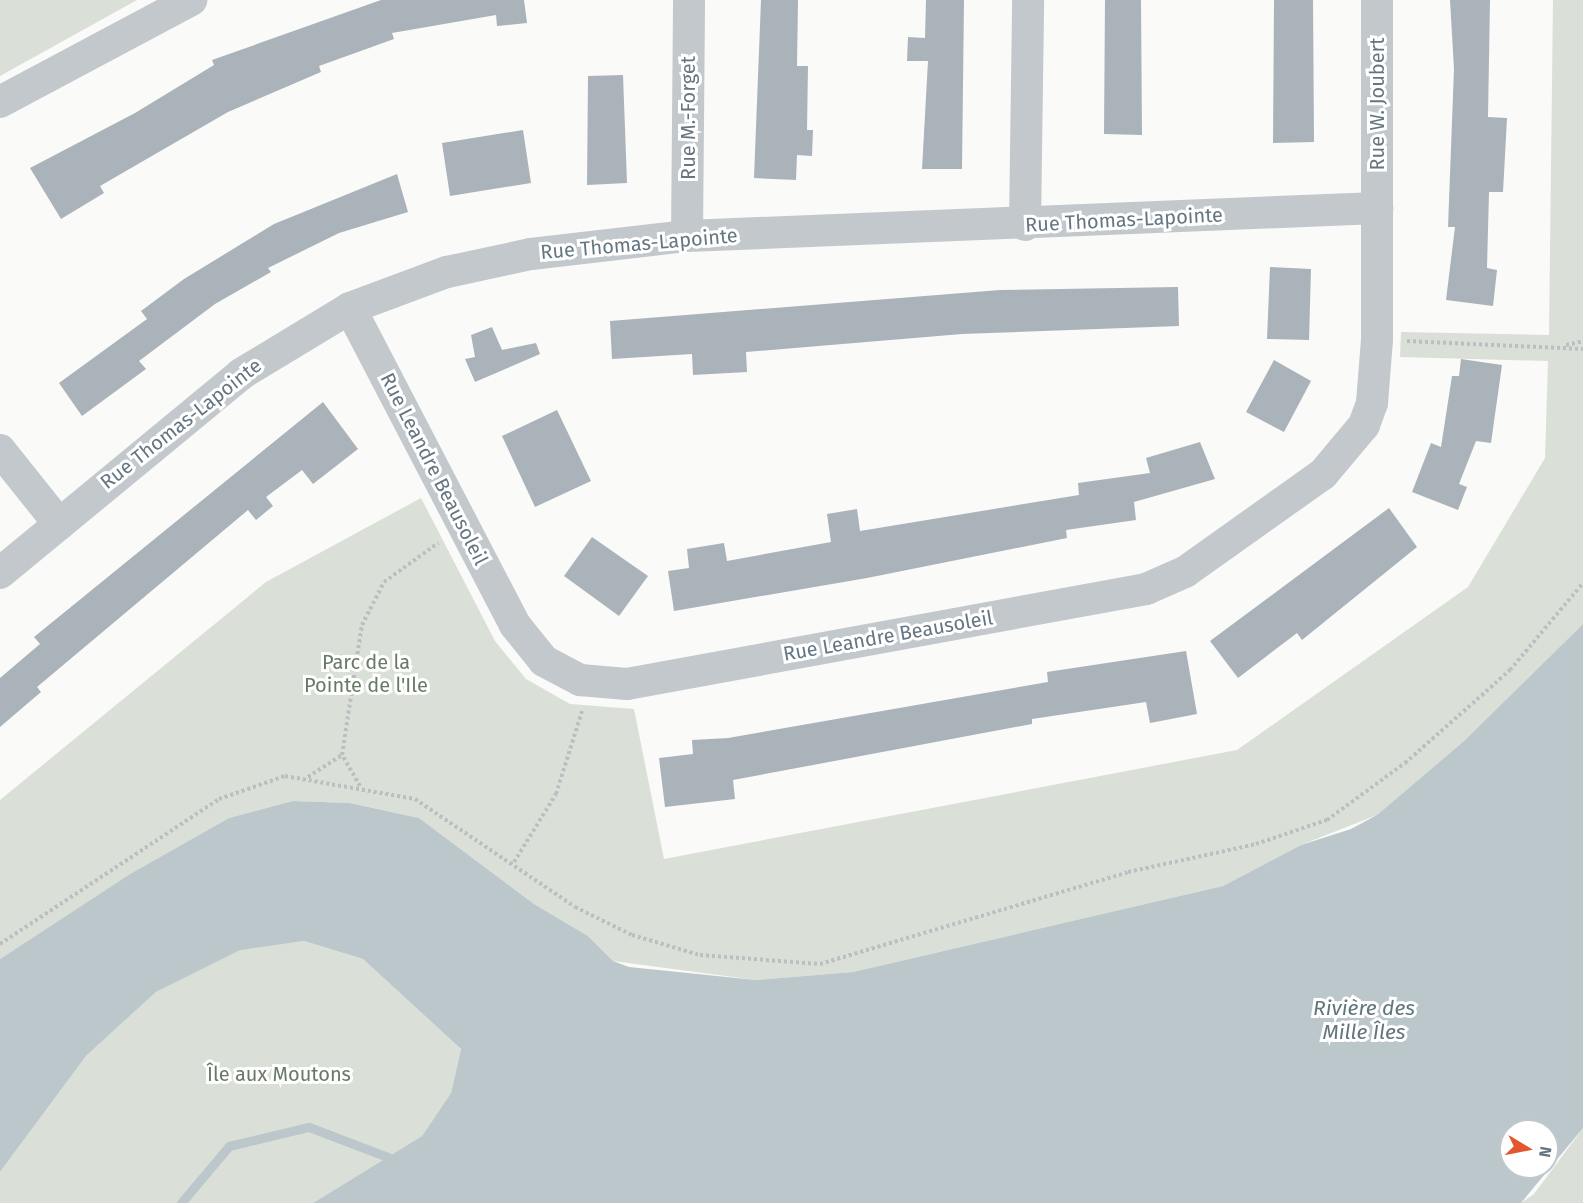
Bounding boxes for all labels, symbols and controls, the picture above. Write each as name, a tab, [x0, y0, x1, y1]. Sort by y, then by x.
street label: Rue W. Joubert	[1365, 37, 1389, 171]
street label: Rue M.-Forget	[676, 56, 700, 180]
street label: Rue Thomas-Lapointe	[1024, 203, 1224, 237]
street label: Rue Thomas-Lapointe	[539, 223, 739, 265]
street label: Rue Thomas-Lapointe	[96, 354, 266, 494]
street label: Rue Leandre Beausoleil	[375, 369, 493, 569]
street label: Rue Leandre Beausoleil	[781, 606, 995, 666]
park label: Parc de la Pointe de l'Ile	[304, 651, 428, 698]
water label: Rivière des Mille Îles	[1313, 995, 1415, 1045]
park label: Île aux Moutons	[207, 1062, 351, 1086]
north arrow	[1499, 1119, 1559, 1179]
text: N	[1535, 1145, 1556, 1159]

